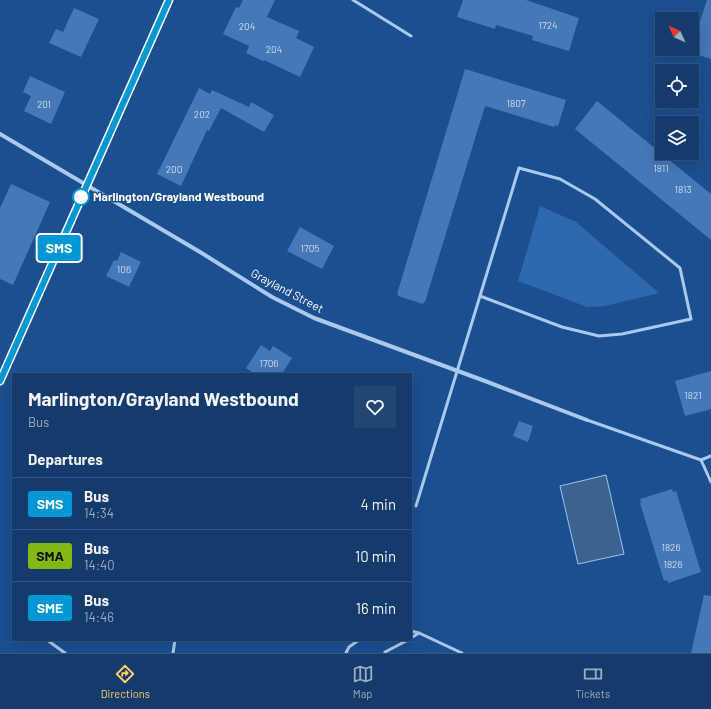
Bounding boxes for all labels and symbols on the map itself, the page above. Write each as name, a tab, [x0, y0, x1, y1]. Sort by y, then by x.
north arrow	[655, 12, 699, 56]
house number: 1724	[538, 19, 558, 31]
house number: 204	[239, 20, 255, 32]
house number: 204	[266, 43, 282, 55]
house number: 1807	[506, 97, 526, 109]
house number: 201	[37, 98, 51, 110]
house number: 202	[194, 108, 210, 120]
house number: 1811	[653, 162, 669, 174]
house number: 200	[166, 163, 182, 175]
house number: 1813	[674, 183, 692, 195]
marker: Marlington/Grayland Westbound	[72, 188, 90, 206]
place label: Marlington/Grayland Westbound	[93, 189, 264, 203]
line badge: SMS	[36, 235, 82, 261]
house number: 1705	[300, 242, 320, 254]
house number: 106	[117, 263, 131, 275]
street label: Grayland Street	[249, 265, 326, 315]
house number: 1706	[259, 357, 279, 369]
house number: 1821	[684, 389, 702, 401]
house number: 1826	[661, 541, 681, 553]
house number: 1826	[663, 558, 683, 570]

